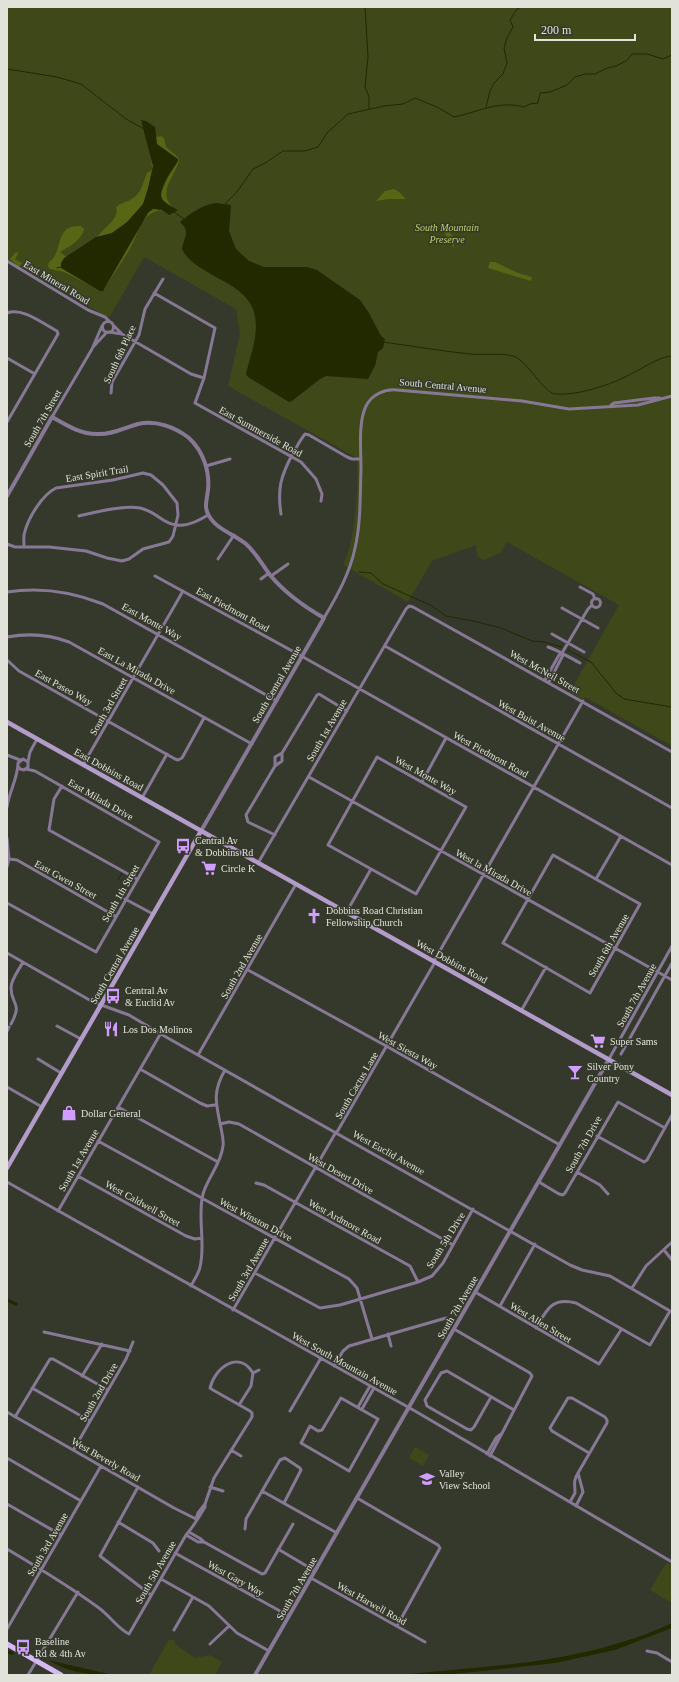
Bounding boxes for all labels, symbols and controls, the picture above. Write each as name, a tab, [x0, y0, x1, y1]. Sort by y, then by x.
scale bar	[535, 16, 635, 42]
text: 200 m	[541, 23, 572, 37]
park label: South Mountain Preserve	[415, 222, 479, 245]
street label: East Mineral Road	[22, 258, 92, 306]
street label: South 6th Place	[101, 323, 138, 385]
street label: South Central Avenue	[399, 376, 488, 395]
street label: South 7th Street	[22, 387, 63, 449]
street label: East Summerside Road	[217, 404, 304, 459]
street label: East Spirit Trail	[65, 463, 129, 484]
street label: East Piedmont Road	[194, 585, 271, 634]
street label: East Monte Way	[120, 601, 183, 642]
street label: South Central Avenue	[250, 643, 303, 725]
street label: East La Mirada Drive	[96, 645, 178, 697]
street label: West McNeil Street	[508, 648, 582, 695]
street label: East Paseo Way	[33, 667, 94, 708]
street label: South 3rd Street	[87, 675, 130, 737]
street label: South 1st Avenue	[304, 697, 349, 763]
street label: West Buist Avenue	[496, 697, 568, 744]
street label: West Piedmont Road	[451, 729, 530, 780]
street label: East Dobbins Road	[72, 746, 145, 793]
street label: West Monte Way	[393, 754, 458, 797]
street label: East Milada Drive	[66, 776, 136, 823]
place label: Central Av & Dobbins Rd	[195, 835, 253, 858]
bus stop icon: Central Av & Dobbins Rd	[174, 837, 192, 855]
street label: West la Mirada Drive	[453, 847, 535, 898]
street label: East Gwen Street	[33, 858, 99, 901]
supermarket icon: Circle K	[200, 859, 218, 877]
street label: South 1th Street	[100, 862, 141, 924]
place label: Circle K	[221, 863, 256, 874]
place label: Dobbins Road Christian Fellowship Church	[326, 905, 423, 928]
church icon: Dobbins Road Christian Fellowship Church	[305, 907, 323, 925]
street label: South 6th Avenue	[586, 911, 631, 979]
street label: South Central Avenue	[88, 924, 141, 1006]
street label: South 2nd Avenue	[218, 931, 265, 1001]
street label: West Dobbins Road	[414, 937, 489, 986]
street label: South 7th Avenue	[614, 961, 659, 1029]
place label: Central Av & Euclid Av	[125, 985, 175, 1008]
bus stop icon: Central Av & Euclid Av	[104, 987, 122, 1005]
restaurant icon: Los Dos Molinos	[102, 1020, 120, 1038]
place label: Los Dos Molinos	[123, 1024, 193, 1035]
street label: West Siesta Way	[376, 1029, 440, 1071]
supermarket icon: Super Sams	[589, 1032, 607, 1050]
place label: Super Sams	[610, 1036, 658, 1047]
street label: South Cactus Lane	[333, 1049, 380, 1121]
place label: Silver Pony Country	[587, 1061, 634, 1084]
bar icon: Silver Pony Country	[566, 1063, 584, 1081]
shop icon: Dollar General	[60, 1104, 78, 1122]
place label: Dollar General	[81, 1108, 141, 1119]
street label: South 7th Drive	[563, 1113, 604, 1175]
street label: South 1st Avenue	[56, 1127, 101, 1193]
street label: West Euclid Avenue	[351, 1128, 427, 1177]
street label: West Desert Drive	[306, 1151, 376, 1196]
street label: West Caldwell Street	[103, 1178, 182, 1229]
street label: West Winston Drive	[217, 1196, 295, 1244]
street label: West Ardmore Road	[306, 1197, 383, 1246]
street label: South 5th Drive	[424, 1210, 467, 1270]
street label: South 3rd Avenue	[226, 1235, 271, 1303]
street label: South 7th Avenue	[435, 1273, 480, 1341]
street label: West Allen Street	[508, 1300, 574, 1345]
street label: West South Mountain Avenue	[290, 1330, 400, 1397]
street label: South 2nd Drive	[77, 1360, 120, 1424]
street label: West Beverly Road	[69, 1435, 142, 1484]
place label: Valley View School	[439, 1468, 491, 1491]
school or university icon: Valley View School	[418, 1470, 436, 1488]
street label: South 3rd Avenue	[25, 1510, 70, 1578]
street label: South 5th Avenue	[133, 1538, 178, 1606]
street label: South 7th Avenue	[274, 1554, 319, 1622]
street label: West Gary Way	[206, 1558, 266, 1598]
street label: West Harwell Road	[335, 1580, 409, 1627]
place label: Baseline Rd & 4th Av	[35, 1636, 86, 1659]
bus stop icon: Baseline Rd & 4th Av	[14, 1638, 32, 1656]

